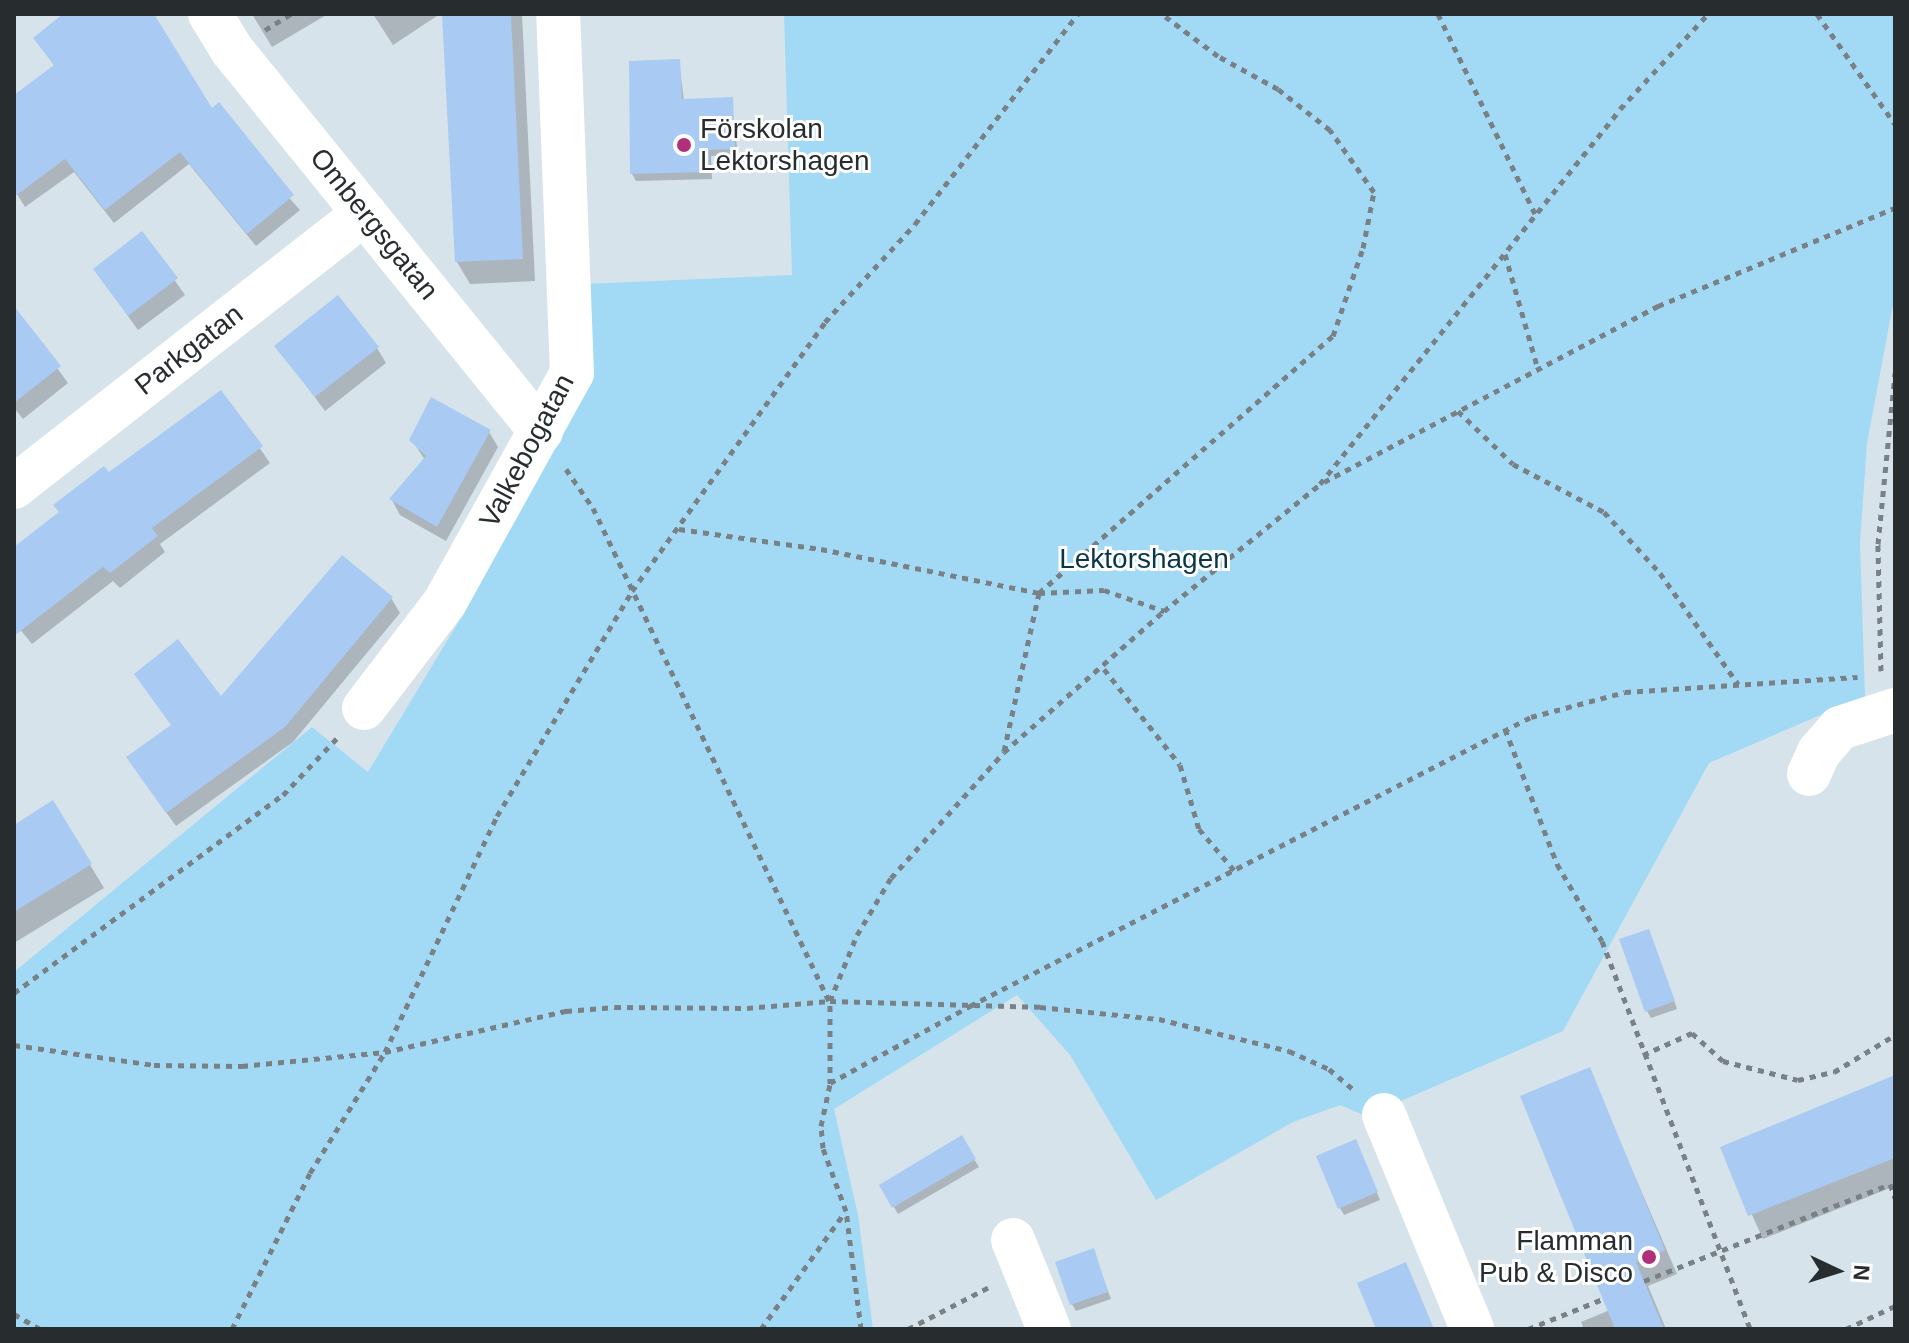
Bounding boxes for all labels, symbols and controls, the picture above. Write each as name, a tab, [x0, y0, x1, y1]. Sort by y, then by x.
place label: Förskolan Lektorshagen	[700, 112, 870, 178]
marker: Förskolan Lektorshagen	[675, 136, 693, 154]
street label: Ombergsgatan	[303, 141, 445, 307]
street label: Parkgatan	[128, 297, 250, 403]
street label: Valkebogatan	[472, 368, 582, 534]
park label: Lektorshagen	[1059, 542, 1229, 576]
place label: Flamman Pub & Disco	[1479, 1224, 1633, 1290]
north arrow	[1797, 1231, 1877, 1311]
marker: Flamman Pub & Disco	[1640, 1248, 1658, 1266]
text: N	[1848, 1264, 1874, 1281]

